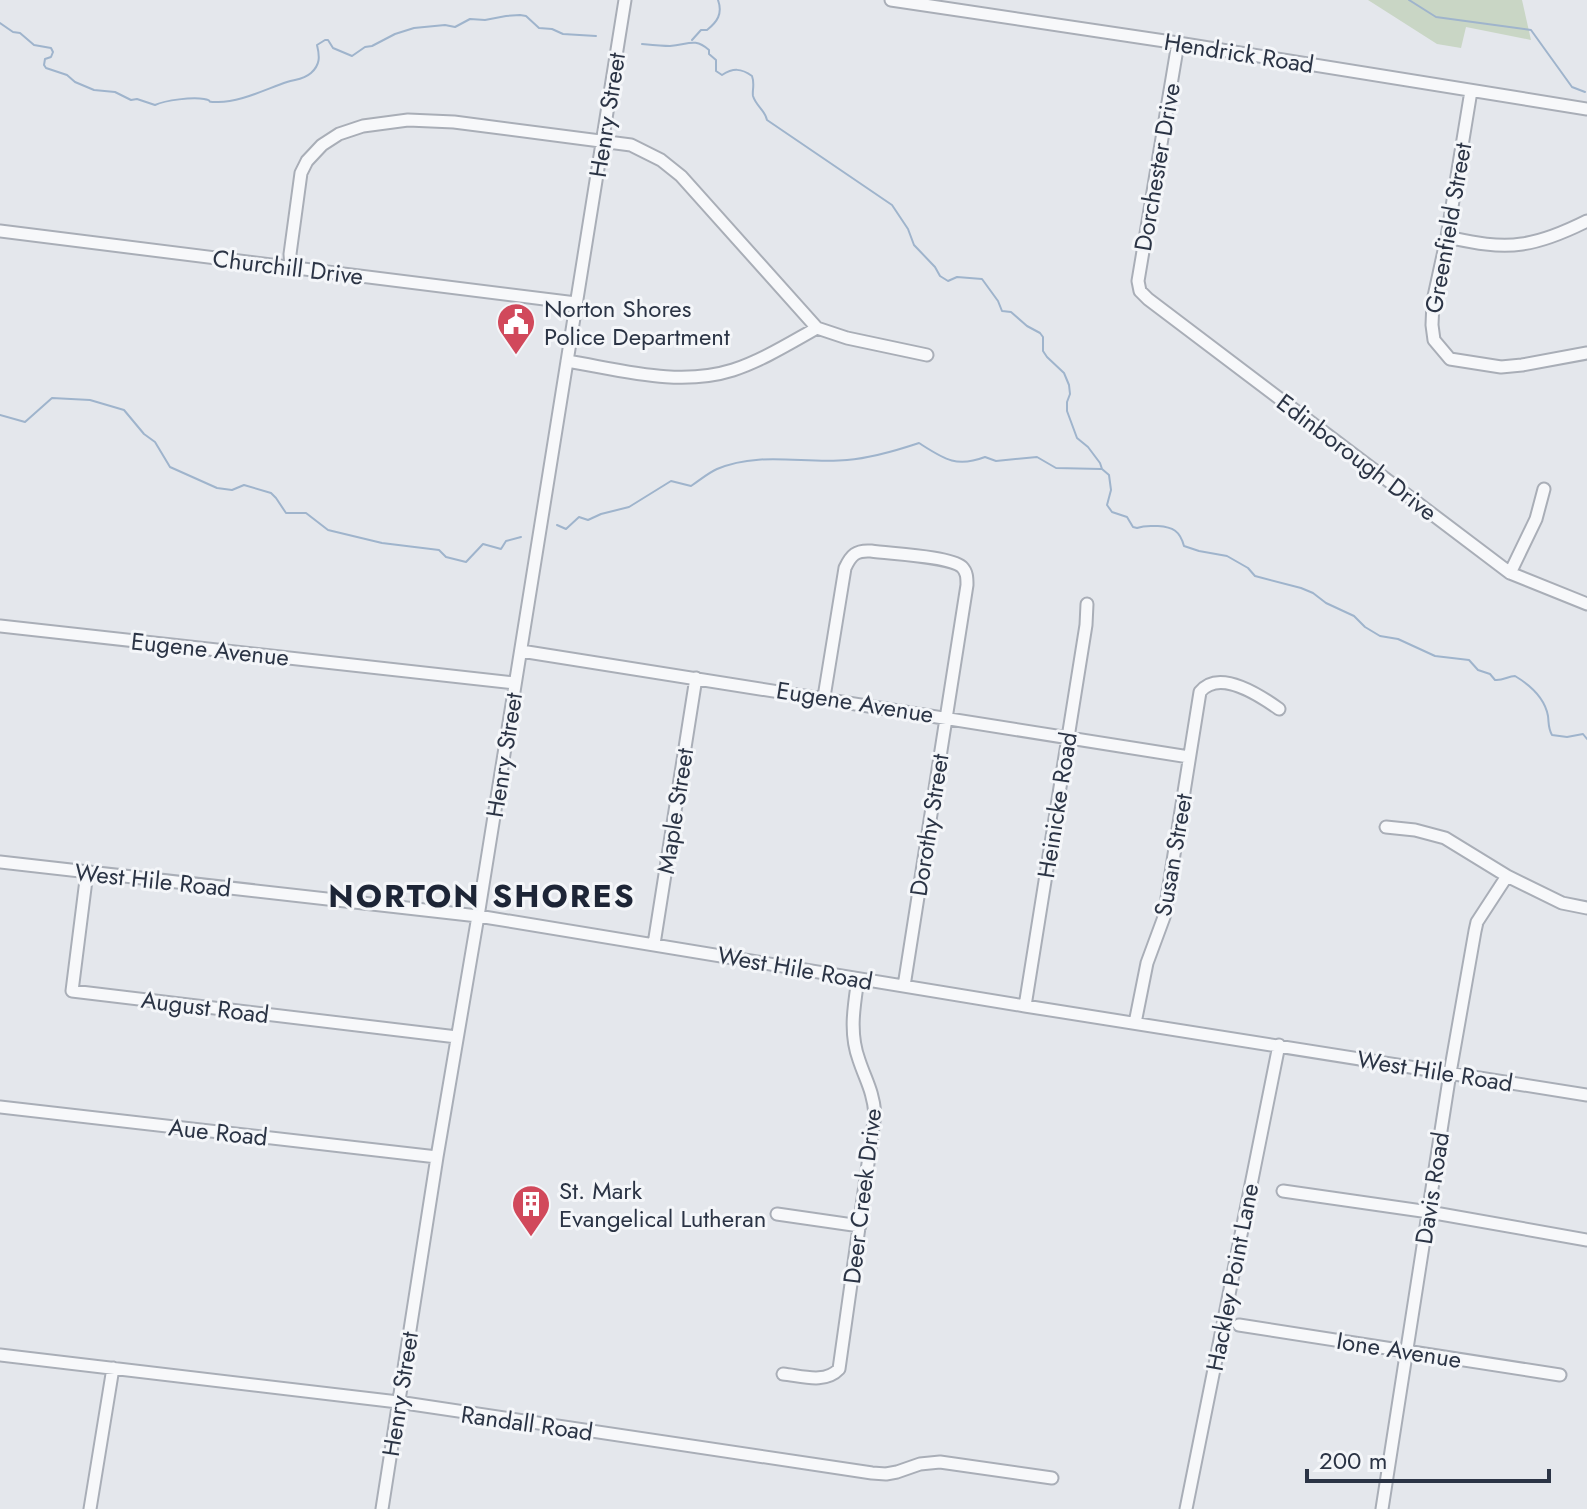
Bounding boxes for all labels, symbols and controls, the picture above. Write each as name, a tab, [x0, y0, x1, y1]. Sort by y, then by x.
street label: Hendrick Road	[1162, 24, 1316, 82]
street label: Henry Street	[580, 50, 634, 180]
street label: Dorchester Drive	[1125, 80, 1189, 254]
street label: Greenfield Street	[1416, 140, 1480, 316]
street label: Churchill Drive	[211, 240, 365, 294]
place label: Norton Shores Police Department	[544, 291, 730, 354]
public building icon: Norton Shores Police Department	[495, 301, 537, 356]
street label: Edinborough Drive	[1269, 385, 1445, 529]
street label: Eugene Avenue	[129, 623, 291, 675]
street label: Eugene Avenue	[774, 672, 936, 732]
street label: Henry Street	[477, 690, 531, 820]
street label: Heinicke Road	[1028, 729, 1086, 881]
street label: Maple Street	[648, 745, 702, 876]
street label: Dorothy Street	[900, 751, 958, 899]
street label: Susan Street	[1145, 791, 1201, 919]
street label: West Hile Road	[73, 854, 233, 906]
district label: NORTON SHORES	[328, 873, 636, 919]
street label: West Hile Road	[715, 937, 875, 999]
street label: August Road	[139, 982, 271, 1032]
street label: West Hile Road	[1355, 1041, 1515, 1101]
street label: Deer Creek Drive	[834, 1106, 890, 1286]
street label: Aue Road	[167, 1109, 269, 1155]
street label: Davis Road	[1406, 1129, 1458, 1247]
place label: St. Mark Evangelical Lutheran	[559, 1173, 766, 1236]
street label: Hackley Point Lane	[1197, 1180, 1267, 1374]
building icon: St. Mark Evangelical Lutheran	[510, 1183, 552, 1238]
street label: Ione Avenue	[1334, 1323, 1464, 1377]
street label: Henry Street	[373, 1329, 427, 1459]
street label: Randall Road	[459, 1396, 595, 1450]
scale bar	[1307, 1433, 1549, 1483]
text: 200 m	[1319, 1443, 1387, 1478]

